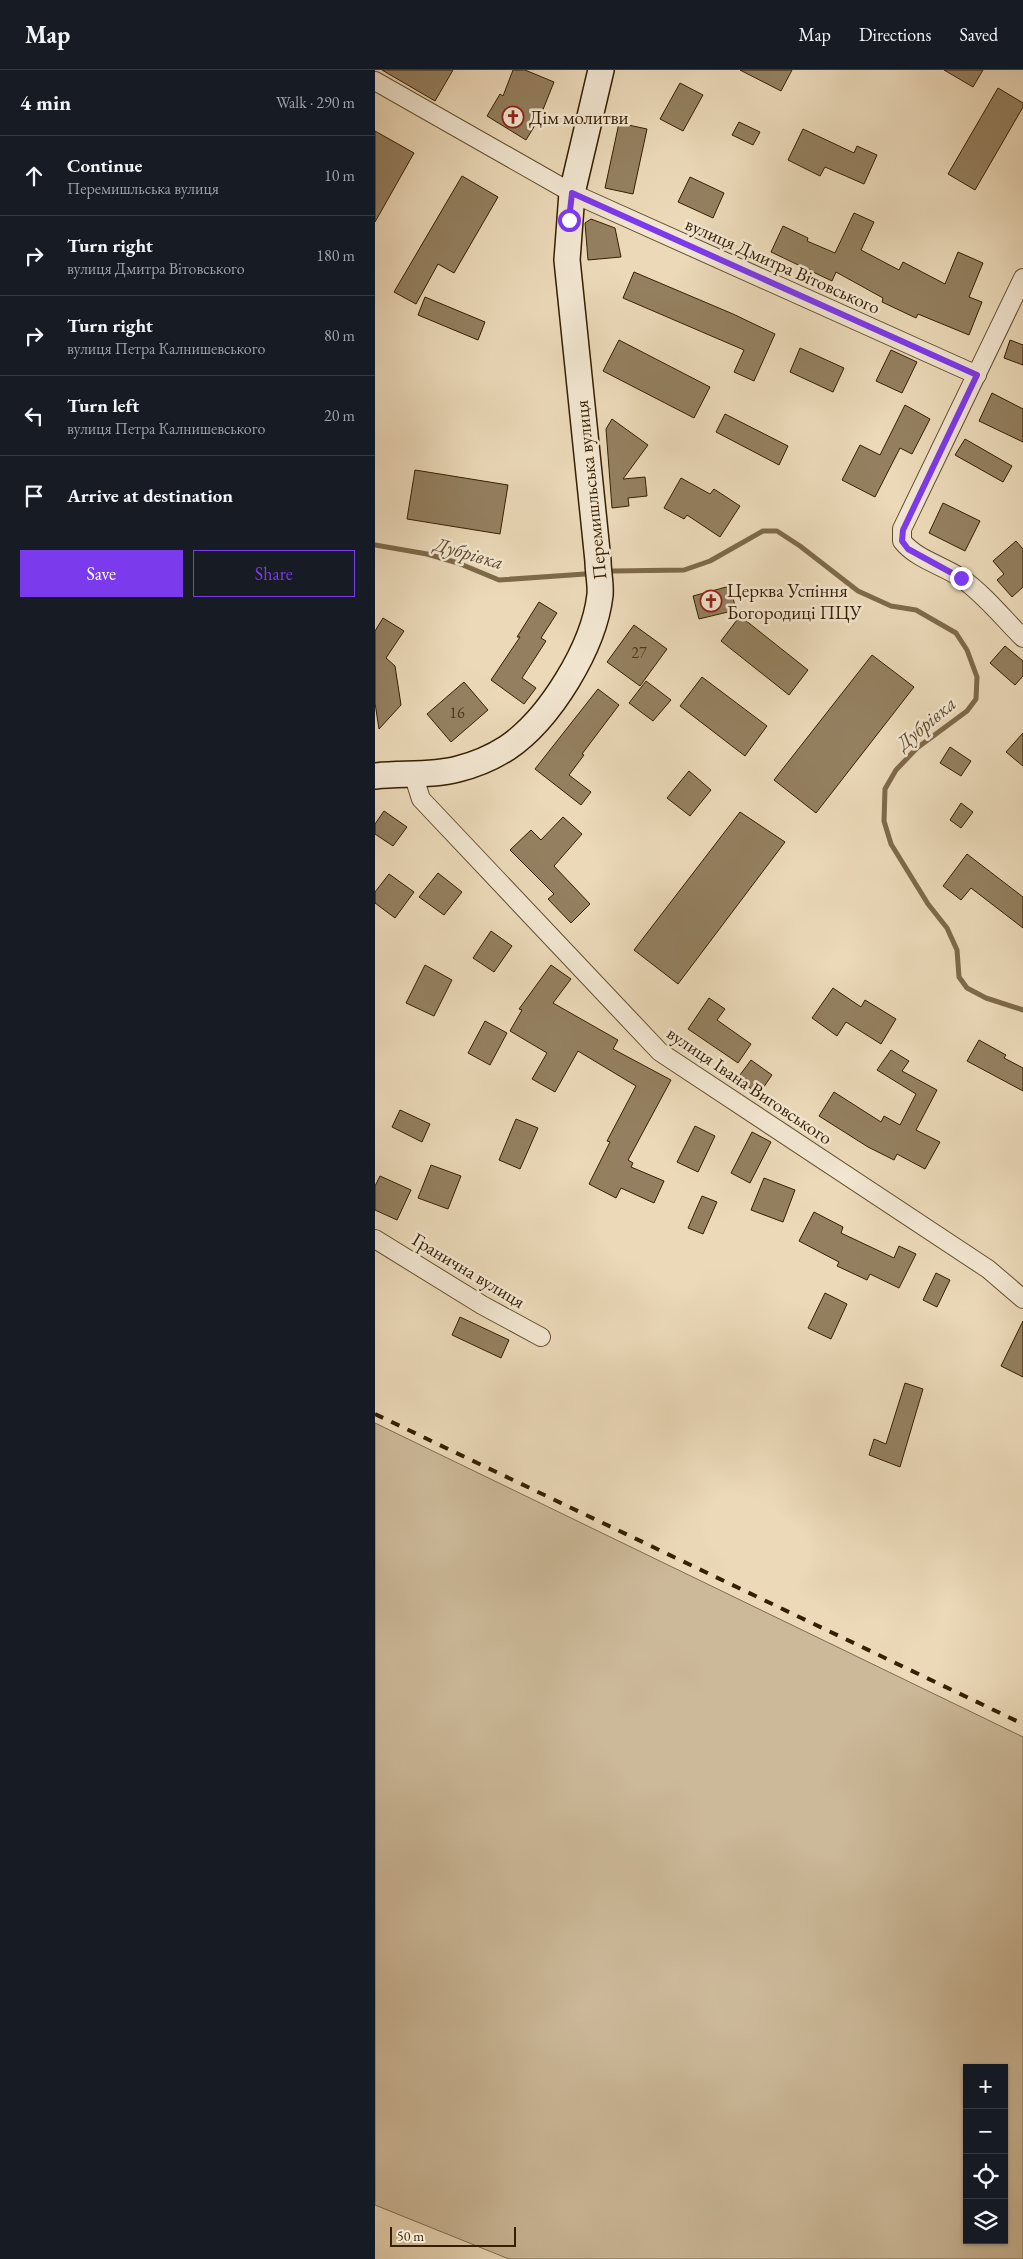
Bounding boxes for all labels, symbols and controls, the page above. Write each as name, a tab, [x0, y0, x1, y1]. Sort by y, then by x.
text: Map	[25, 19, 70, 50]
text: Map	[799, 23, 831, 46]
text: Directions	[859, 23, 931, 46]
text: Saved	[959, 23, 998, 46]
text: 4 min	[20, 89, 71, 116]
text: Walk · 290 m	[276, 92, 355, 113]
church icon: Дім молитви	[501, 105, 525, 129]
place label: Дім молитви	[529, 105, 629, 130]
text: Continue	[67, 153, 142, 178]
icon: ahead	[20, 162, 48, 190]
text: 10 m	[324, 165, 355, 186]
text: Перемишльська вулиця	[67, 178, 219, 199]
route start	[558, 209, 581, 232]
street label: вулиця Дмитра Вітовського	[681, 211, 884, 320]
text: Turn right	[67, 233, 153, 258]
icon: right	[20, 242, 48, 270]
text: 180 m	[316, 245, 355, 266]
text: вулиця Дмитра Вітовського	[67, 258, 245, 279]
text: Turn right	[67, 313, 153, 338]
icon: right	[20, 322, 48, 350]
text: 80 m	[324, 325, 355, 346]
text: вулиця Петра Калнишевського	[67, 338, 265, 359]
text: Turn left	[67, 393, 139, 418]
street label: Перемишльська вулиця	[569, 398, 612, 581]
icon: left	[20, 402, 48, 430]
text: 20 m	[324, 405, 355, 426]
text: вулиця Петра Калнишевського	[67, 418, 265, 439]
icon: arrive	[20, 482, 48, 510]
text: Arrive at destination	[67, 483, 233, 508]
water label: Дубрівка	[430, 530, 507, 575]
button: Save	[20, 550, 183, 597]
button: Share	[193, 550, 355, 597]
route end	[950, 567, 973, 590]
place label: Церква Успіння Богородиці ПЦУ	[727, 578, 863, 625]
church icon: Церква Успіння Богородиці ПЦУ	[699, 589, 723, 613]
house number: 27	[631, 642, 647, 663]
water label: Дубрівка	[889, 690, 961, 757]
house number: 16	[449, 702, 465, 723]
street label: вулиця Івана Виговського	[662, 1021, 837, 1150]
street label: Гранична вулиця	[408, 1227, 530, 1314]
map controls	[963, 2064, 1008, 2244]
button: +	[963, 2064, 1008, 2109]
button: −	[963, 2109, 1008, 2154]
button: locate	[963, 2154, 1008, 2199]
button: layers	[963, 2199, 1008, 2244]
scale bar	[390, 2224, 516, 2247]
text: 50 m	[397, 2227, 424, 2245]

